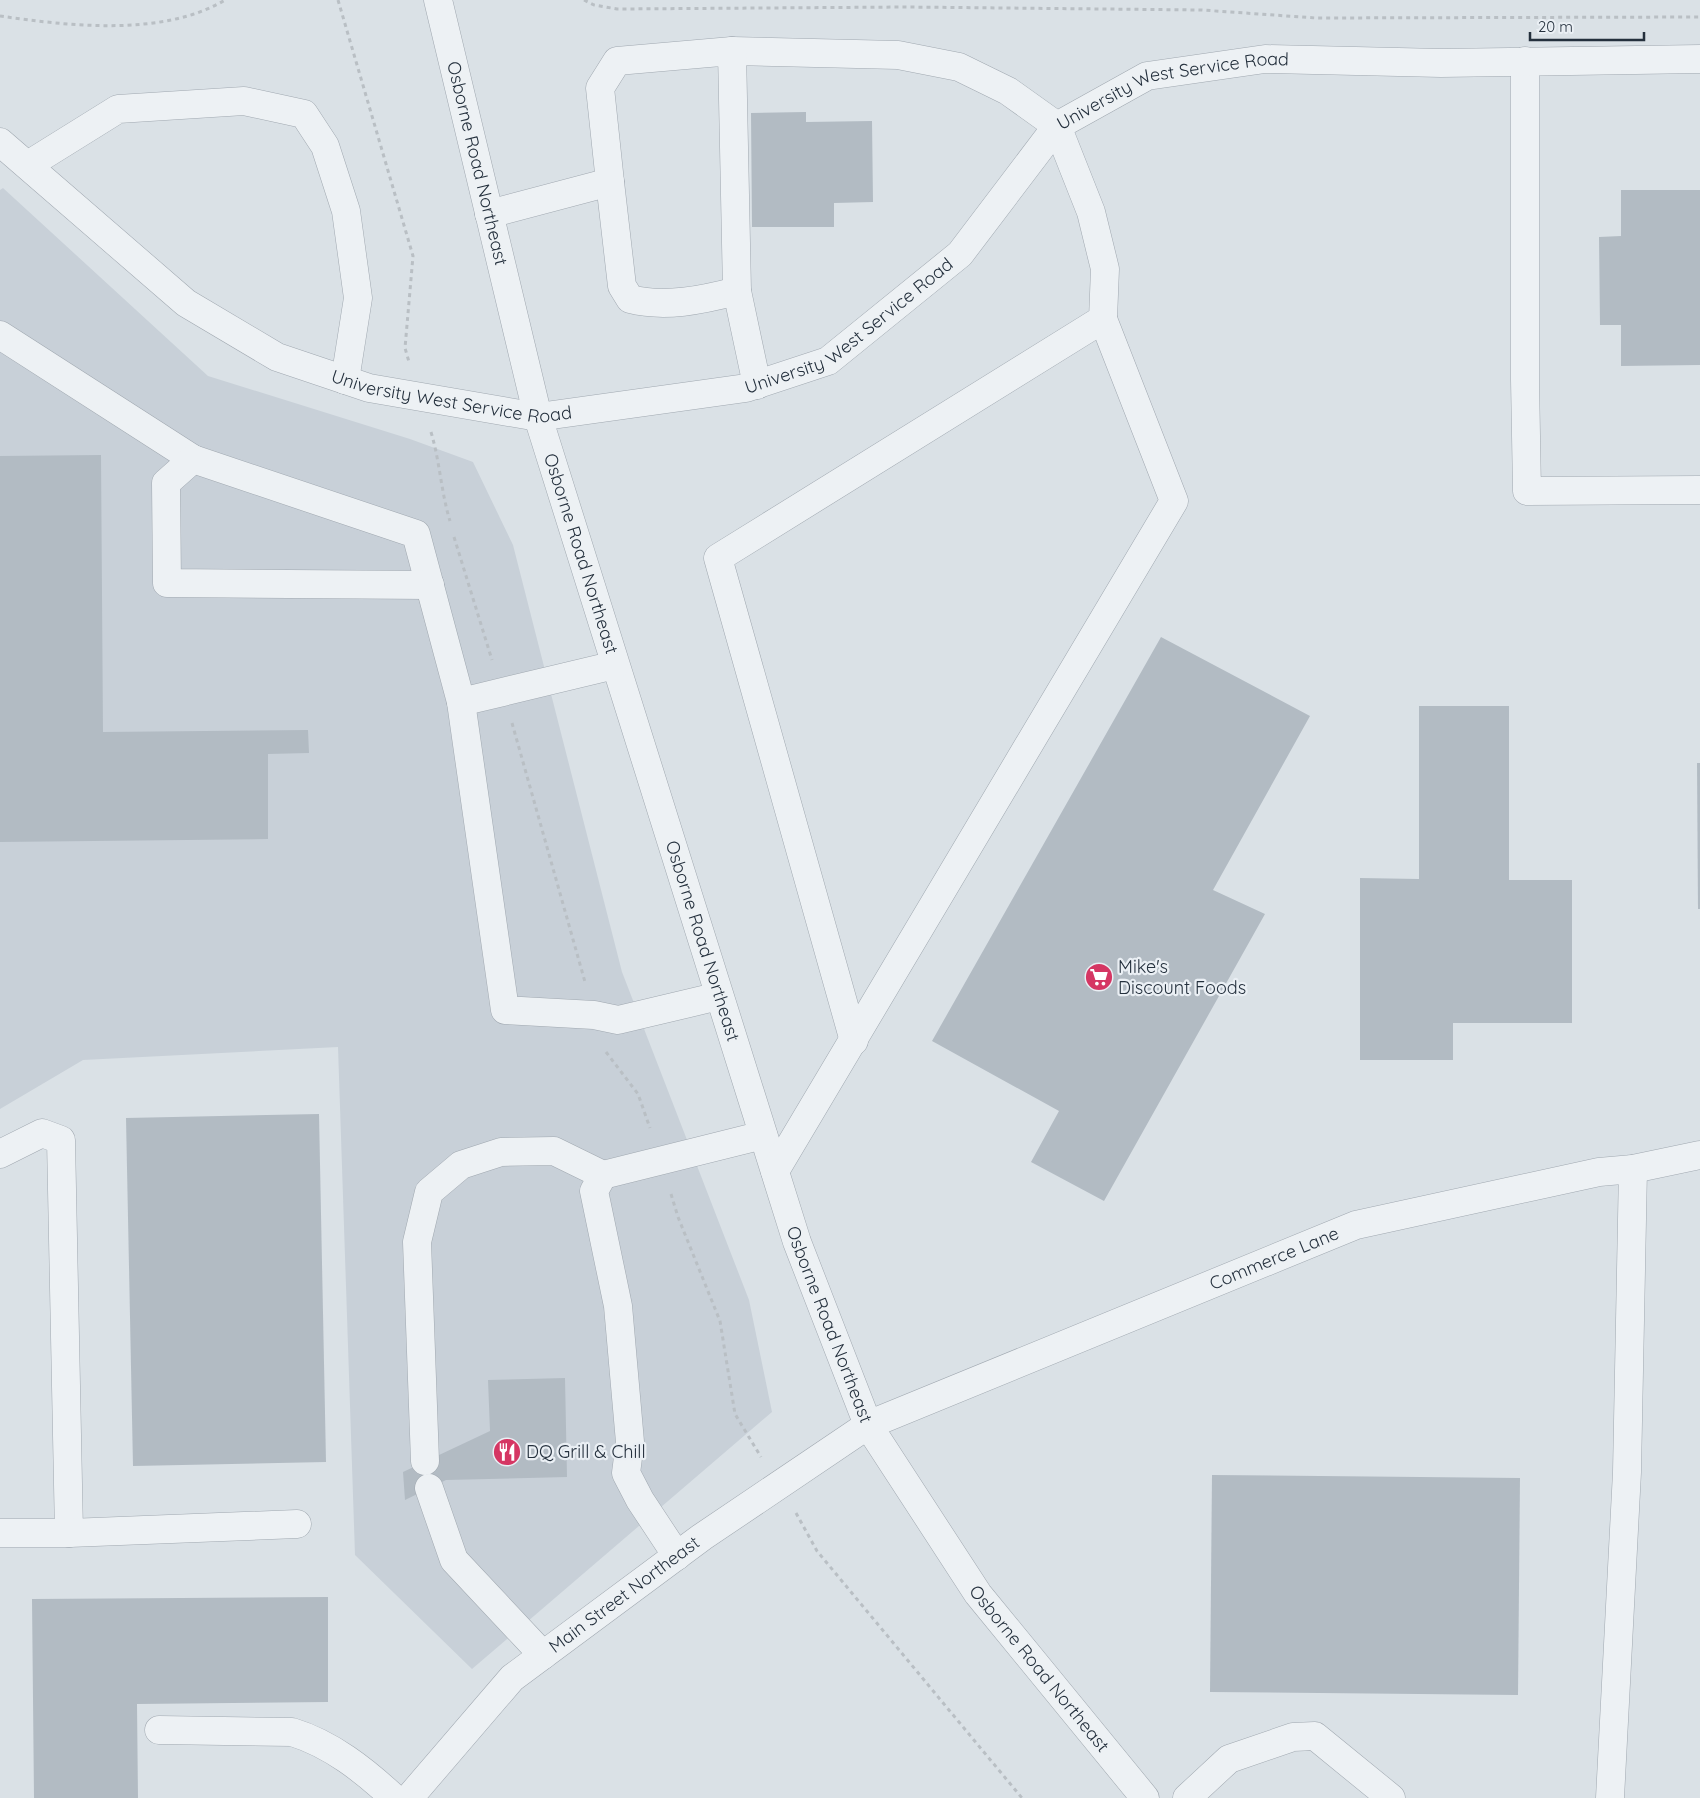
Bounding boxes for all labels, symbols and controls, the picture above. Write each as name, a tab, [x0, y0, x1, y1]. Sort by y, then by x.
scale bar	[1530, 10, 1644, 42]
text: 20 m	[1538, 17, 1573, 36]
street label: University West Service Road	[1052, 47, 1289, 135]
street label: Osborne Road Northeast	[442, 59, 513, 268]
street label: University West Service Road	[742, 252, 957, 399]
street label: University West Service Road	[328, 364, 573, 428]
street label: Osborne Road Northeast	[539, 450, 624, 657]
street label: Osborne Road Northeast	[661, 838, 745, 1044]
place label: Mike's Discount Foods	[1118, 955, 1246, 999]
supermarket icon: Mike's Discount Foods	[1084, 962, 1114, 992]
street label: Commerce Lane	[1206, 1221, 1342, 1295]
street label: Osborne Road Northeast	[782, 1223, 878, 1426]
restaurant icon: DQ Grill & Chill	[492, 1437, 522, 1467]
place label: DQ Grill & Chill	[526, 1440, 646, 1463]
street label: Main Street Northeast	[544, 1531, 704, 1658]
street label: Osborne Road Northeast	[964, 1581, 1115, 1757]

